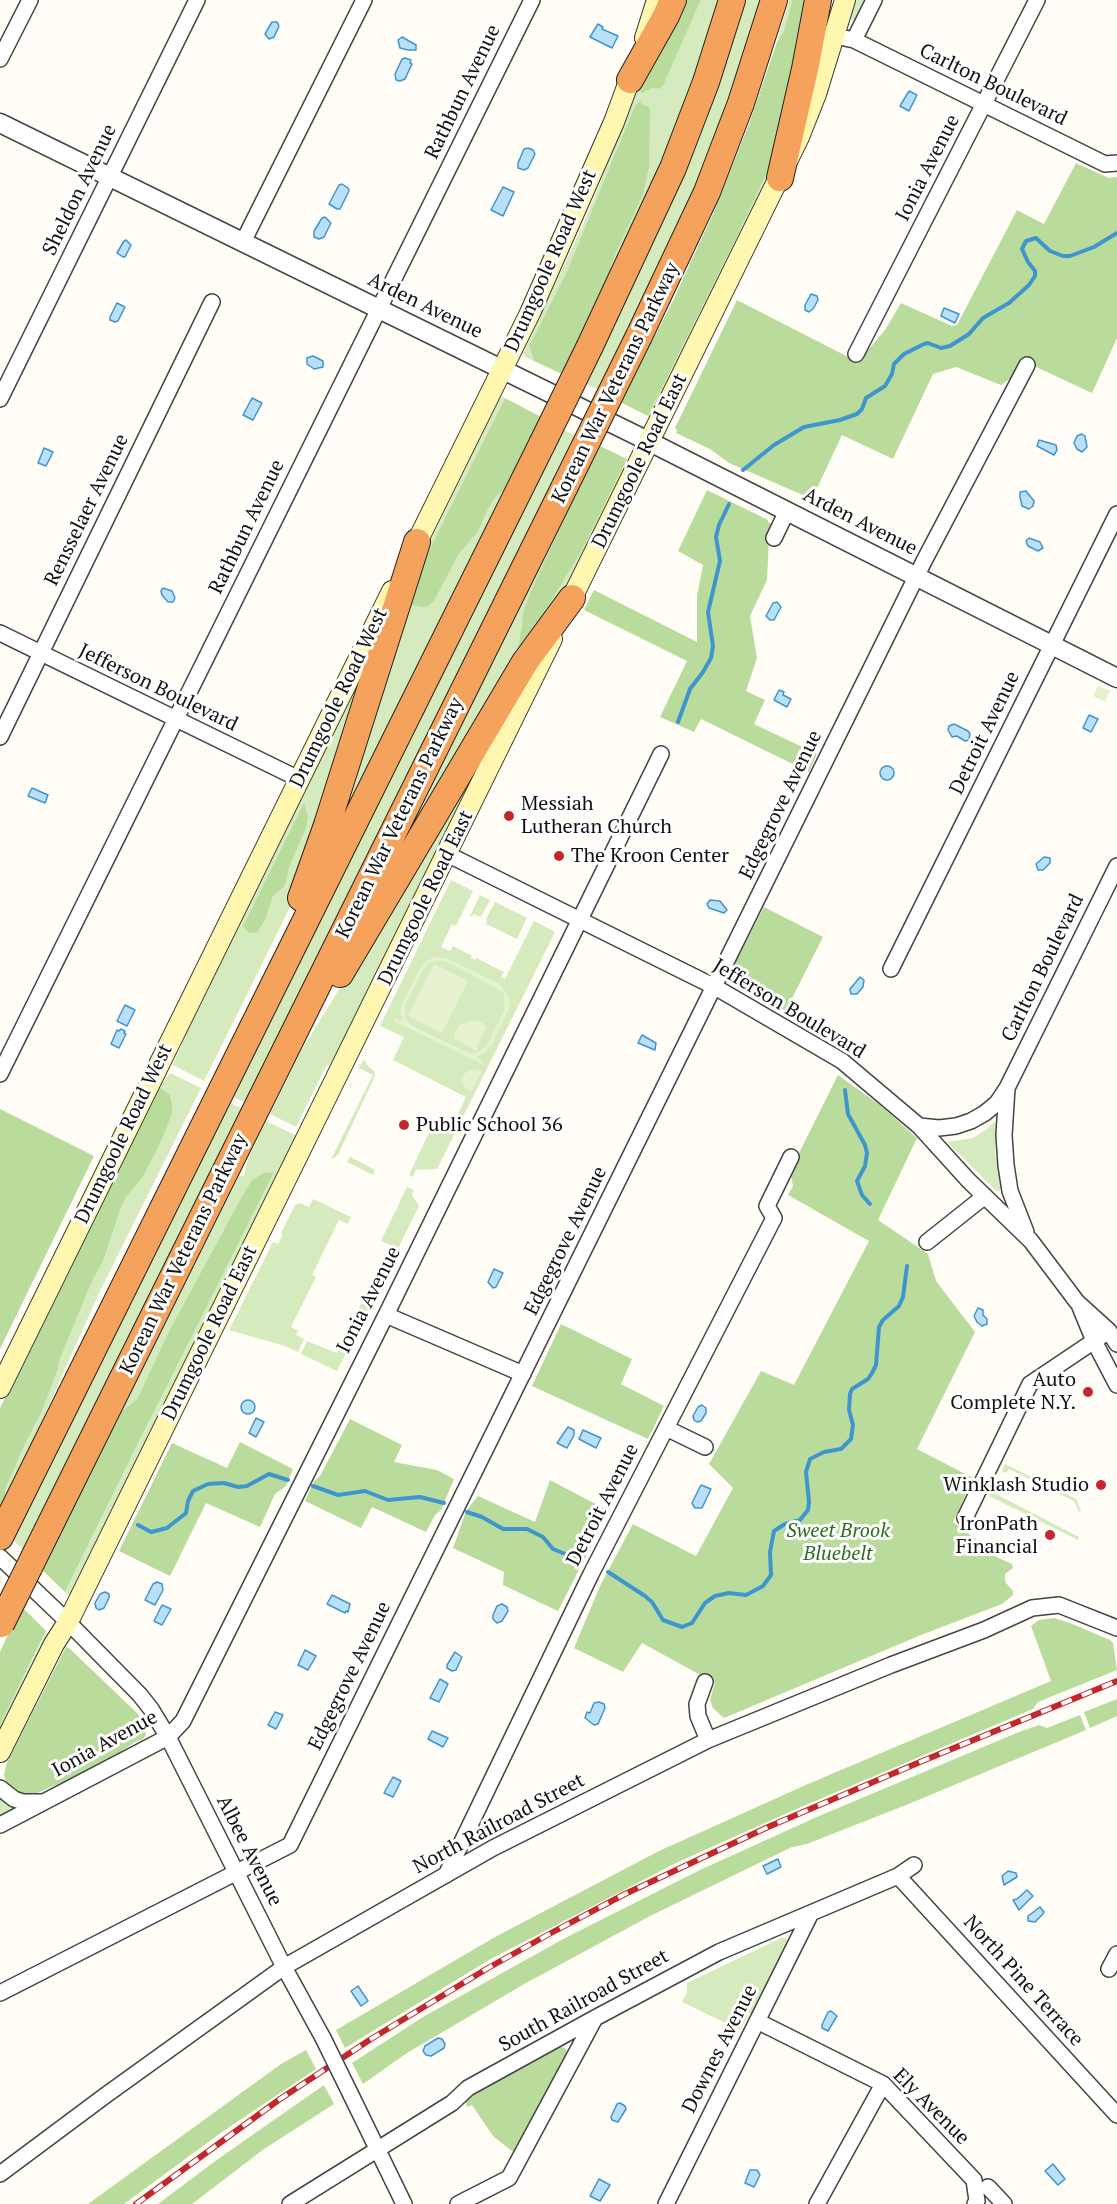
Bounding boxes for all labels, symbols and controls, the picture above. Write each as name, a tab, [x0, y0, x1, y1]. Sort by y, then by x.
street label: Rathbun Avenue	[420, 21, 506, 163]
street label: Carlton Boulevard	[915, 39, 1071, 131]
street label: Ionia Avenue	[891, 111, 965, 225]
street label: Sheldon Avenue	[38, 121, 122, 259]
street label: Drumgoole Road West	[500, 166, 602, 356]
street label: Korean War Veterans Parkway	[547, 259, 685, 507]
street label: Arden Avenue	[364, 268, 486, 344]
street label: Drumgoole Road East	[587, 370, 693, 552]
street label: Rensselaer Avenue	[40, 430, 134, 590]
street label: Rathbun Avenue	[204, 456, 290, 598]
street label: Arden Avenue	[799, 483, 921, 561]
street label: Drumgoole Road West	[285, 604, 393, 792]
street label: Jefferson Boulevard	[75, 639, 241, 737]
street label: Detroit Avenue	[945, 667, 1025, 799]
street label: Korean War Veterans Parkway	[331, 694, 469, 942]
street label: Edgegrove Avenue	[735, 727, 827, 883]
place label: Messiah Lutheran Church	[521, 792, 672, 839]
street label: Drumgoole Road East	[373, 807, 479, 989]
marker: Messiah Lutheran Church	[502, 809, 516, 823]
place label: The Kroon Center	[571, 844, 729, 868]
marker: The Kroon Center	[552, 849, 566, 863]
street label: Carlton Boulevard	[997, 890, 1089, 1046]
street label: Jefferson Boulevard	[708, 954, 870, 1064]
street label: Drumgoole Road West	[70, 1040, 178, 1228]
place label: Public School 36	[416, 1113, 563, 1137]
marker: Public School 36	[397, 1118, 411, 1132]
street label: Korean War Veterans Parkway	[115, 1130, 253, 1378]
street label: Edgegrove Avenue	[520, 1163, 612, 1319]
street label: Drumgoole Road East	[157, 1242, 263, 1424]
street label: Ionia Avenue	[332, 1243, 406, 1357]
place label: Auto Complete N.Y.	[950, 1368, 1076, 1415]
marker: Auto Complete N.Y.	[1081, 1385, 1095, 1399]
street label: Detroit Avenue	[562, 1440, 644, 1570]
place label: Winklash Studio	[943, 1473, 1089, 1497]
marker: Winklash Studio	[1094, 1478, 1108, 1492]
place label: IronPath Financial	[956, 1512, 1038, 1559]
park label: Sweet Brook Bluebelt	[786, 1519, 890, 1566]
marker: IronPath Financial	[1043, 1528, 1057, 1542]
street label: Edgegrove Avenue	[304, 1598, 396, 1754]
street label: Ionia Avenue	[48, 1705, 162, 1783]
street label: North Railroad Street	[409, 1769, 589, 1879]
street label: Albee Avenue	[211, 1792, 287, 1910]
street label: North Pine Terrace	[958, 1911, 1088, 2051]
street label: South Railroad Street	[495, 1944, 673, 2058]
street label: Downes Avenue	[677, 1981, 763, 2117]
street label: Ely Avenue	[888, 2064, 974, 2150]

